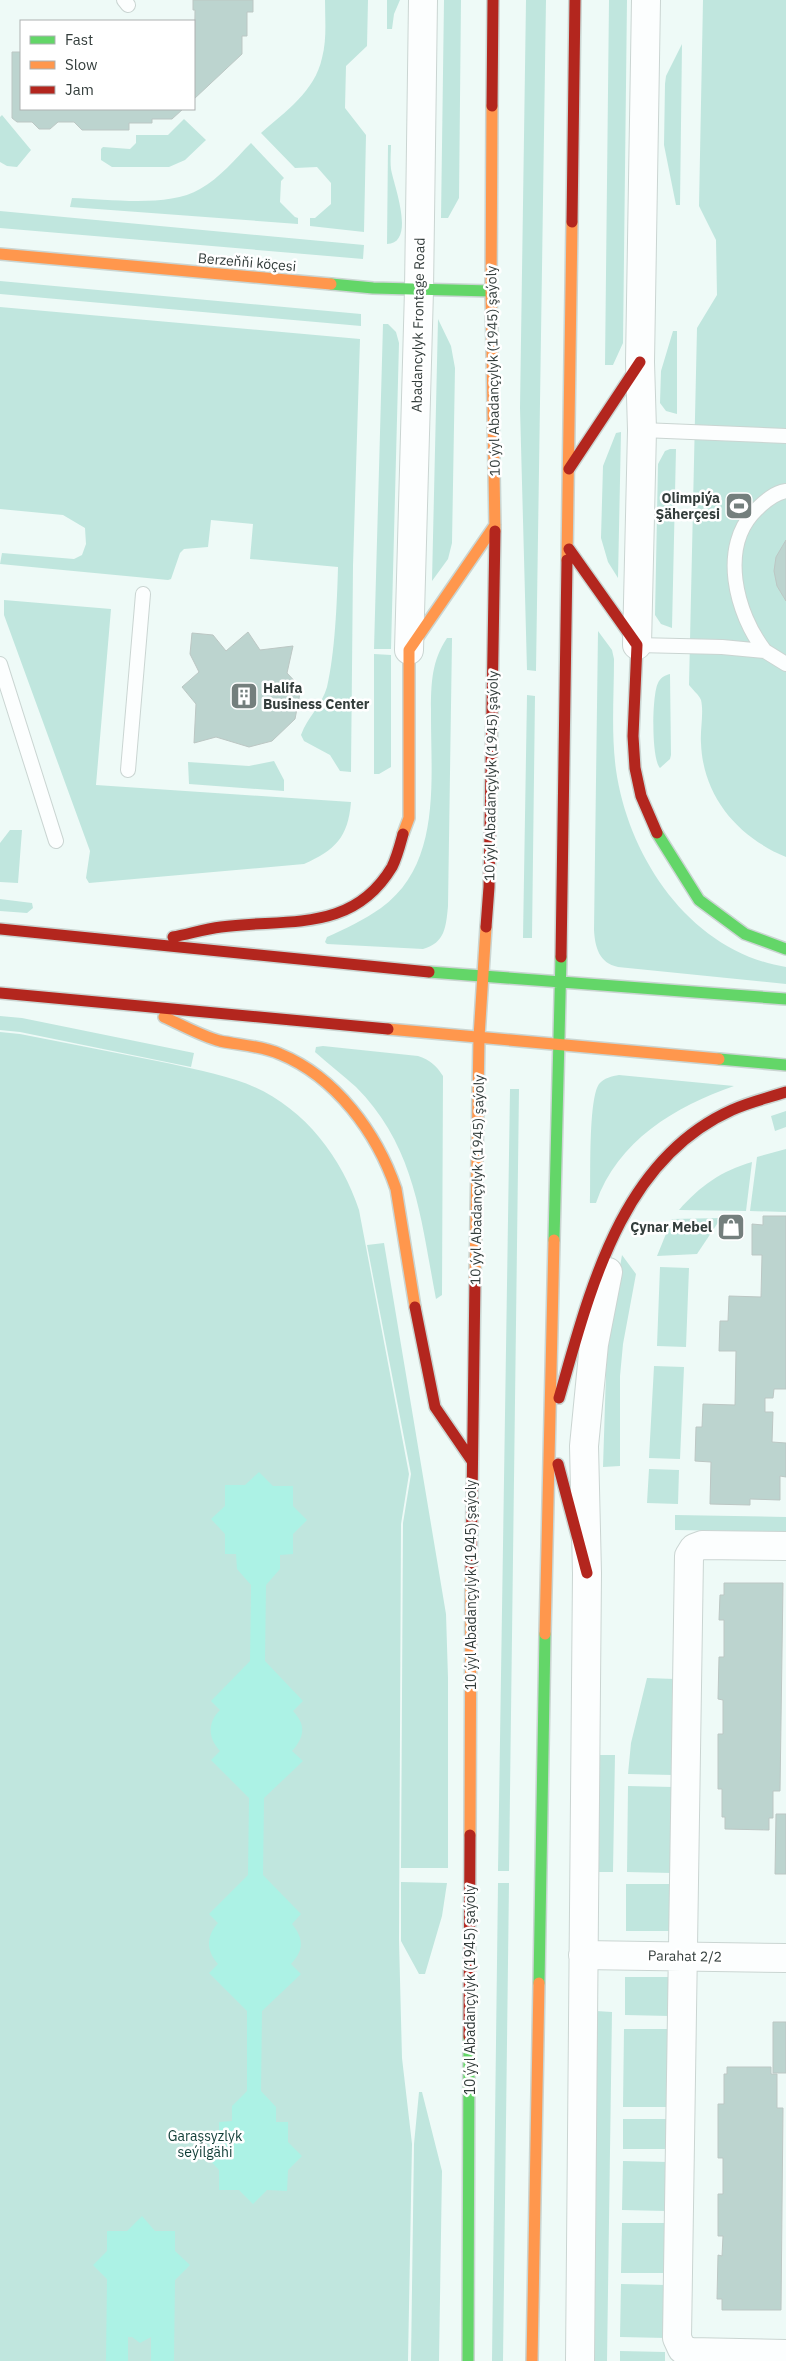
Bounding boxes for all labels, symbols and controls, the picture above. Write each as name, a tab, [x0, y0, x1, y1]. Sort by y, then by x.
legend	[20, 20, 195, 110]
text: Fast	[65, 30, 93, 49]
text: Slow	[65, 55, 98, 74]
text: Jam	[65, 80, 94, 99]
street label: Abadancylyk Frontage Road	[407, 237, 429, 413]
street label: Berzeňňi köçesi	[197, 249, 297, 275]
street label: 10 ýyl Abadançylyk (1945) şaýoly	[482, 266, 504, 476]
place label: Olimpiýa Şäherçesi	[655, 489, 720, 523]
sports icon: Olimpiýa Şäherçesi	[724, 491, 754, 521]
street label: 10 ýyl Abadançylyk (1945) şaýoly	[480, 671, 502, 881]
place label: Halifa Business Center	[263, 679, 370, 713]
building icon: Halifa Business Center	[229, 681, 259, 711]
street label: 10 ýyl Abadançylyk (1945) şaýoly	[466, 1075, 488, 1285]
shop icon: Çynar Mebel	[716, 1212, 746, 1242]
place label: Çynar Mebel	[630, 1218, 712, 1236]
street label: 10 ýyl Abadançylyk (1945) şaýoly	[462, 1480, 480, 1690]
street label: 10 ýyl Abadançylyk (1945) şaýoly	[461, 1885, 479, 2095]
street label: Parahat 2/2	[648, 1946, 722, 1966]
park label: Garaşsyzlyk seýilgähi	[168, 2127, 243, 2161]

